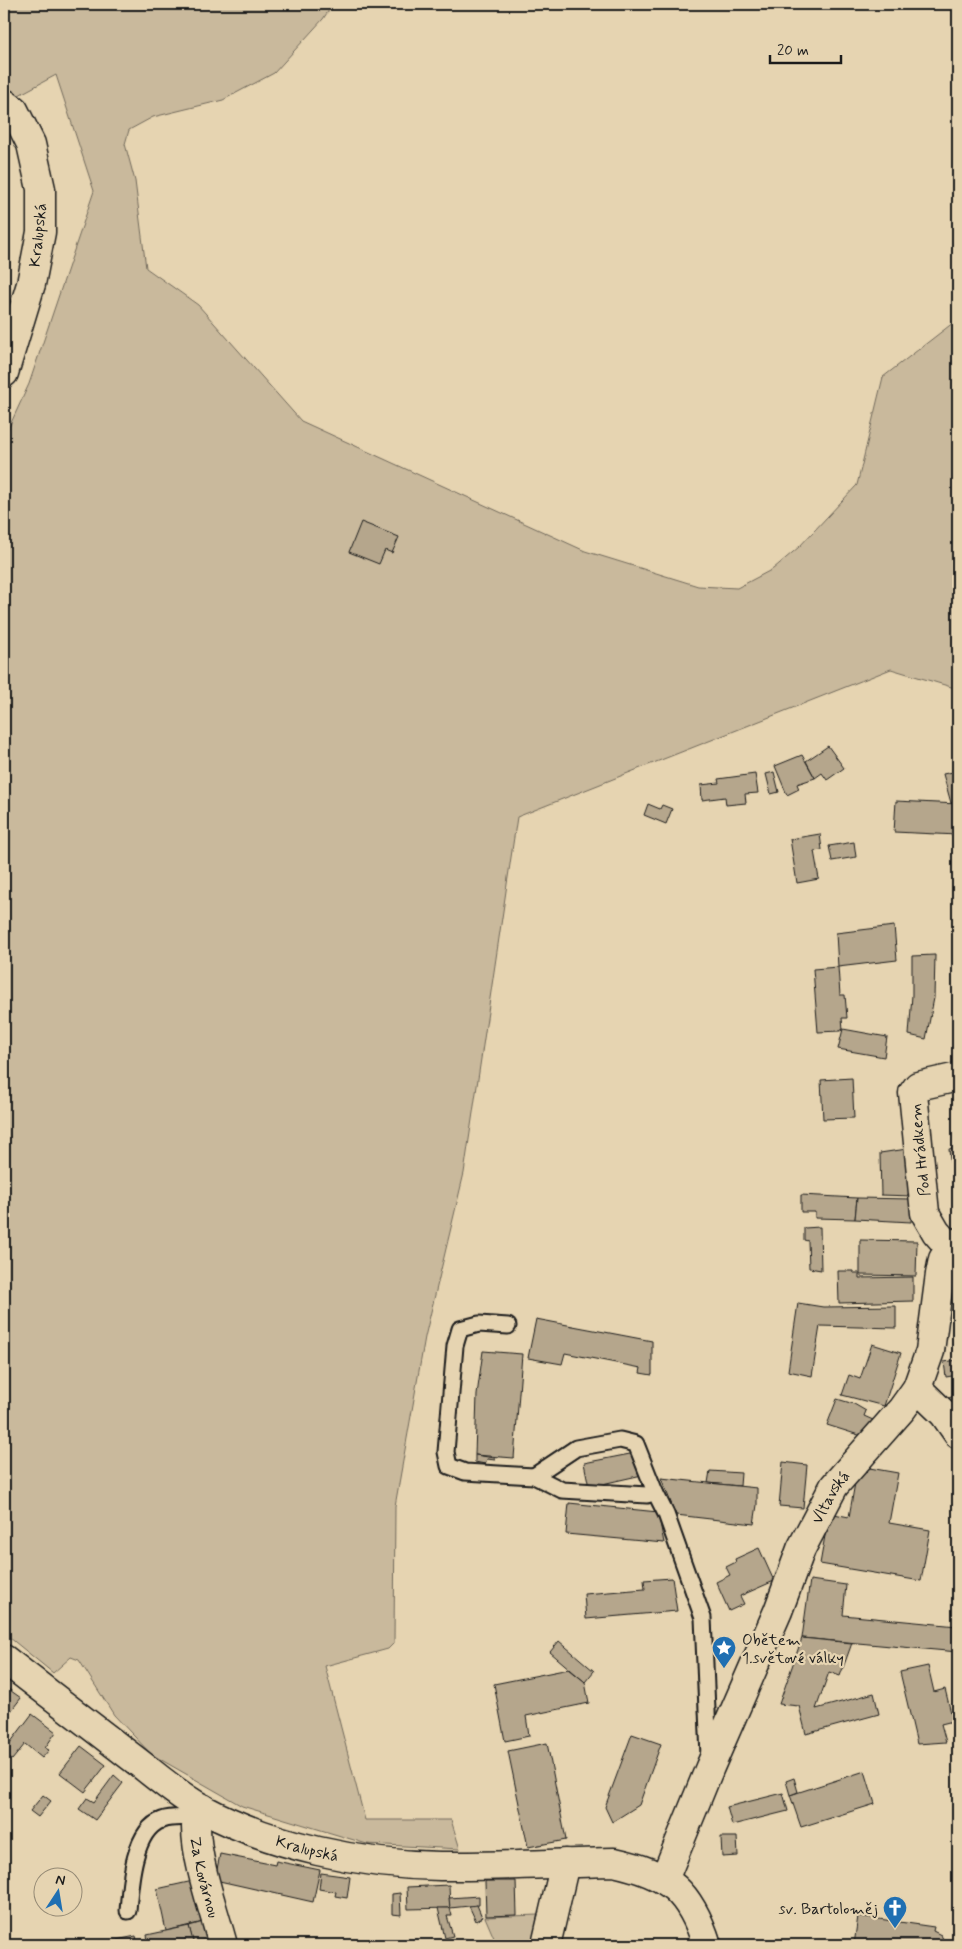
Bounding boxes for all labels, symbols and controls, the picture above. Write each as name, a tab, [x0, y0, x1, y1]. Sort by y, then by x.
scale bar	[770, 32, 841, 64]
text: 20 m	[777, 41, 809, 61]
street label: Kralupská	[25, 202, 52, 268]
street label: Pod Hrádkem	[905, 1102, 936, 1197]
street label: Vltavská	[807, 1466, 855, 1528]
place label: Obětem 1.světové války	[742, 1630, 844, 1669]
place icon: Obětem 1.světové války	[711, 1635, 737, 1669]
street label: Kralupská	[273, 1831, 340, 1867]
street label: Za Kovárnou	[184, 1835, 224, 1921]
north arrow	[32, 1866, 82, 1916]
text: N	[54, 1870, 67, 1890]
church icon: sv. Bartoloměj	[882, 1895, 908, 1929]
place label: sv. Bartoloměj	[779, 1899, 878, 1920]

